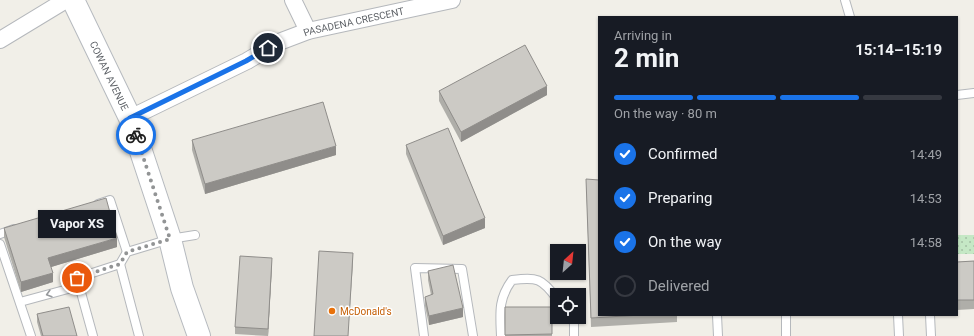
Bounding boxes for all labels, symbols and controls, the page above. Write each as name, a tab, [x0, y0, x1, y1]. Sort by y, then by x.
street label: PASADENA CRESCENT	[302, 5, 405, 38]
text: Arriving in	[614, 28, 672, 43]
pin	[251, 31, 285, 65]
icon: home	[257, 37, 279, 59]
street label: COWAN AVENUE	[88, 39, 131, 113]
text: 15:14–15:19	[855, 41, 942, 59]
text: 2 min	[614, 43, 679, 73]
text: On the way · 80 m	[614, 106, 717, 121]
courier	[116, 115, 156, 155]
icon: bike	[125, 124, 147, 146]
icon: check	[614, 143, 636, 165]
text: Confirmed	[648, 145, 718, 163]
text: 14:49	[910, 147, 942, 162]
icon: check	[614, 187, 636, 209]
text: Preparing	[648, 189, 712, 207]
text: 14:53	[910, 191, 942, 206]
callout: Vapor XS	[38, 210, 116, 238]
text: Vapor XS	[50, 216, 104, 231]
icon: check	[614, 231, 636, 253]
text: On the way	[648, 233, 722, 251]
text: 14:58	[910, 235, 942, 250]
north arrow	[550, 244, 586, 280]
map controls	[550, 244, 586, 324]
pin	[60, 261, 94, 295]
icon: bag	[66, 267, 88, 289]
text: Delivered	[648, 277, 710, 295]
button: locate	[550, 288, 586, 324]
one-way arrow	[46, 289, 53, 298]
marker: McDonald's	[327, 306, 337, 316]
place label: McDonald's	[340, 306, 392, 317]

